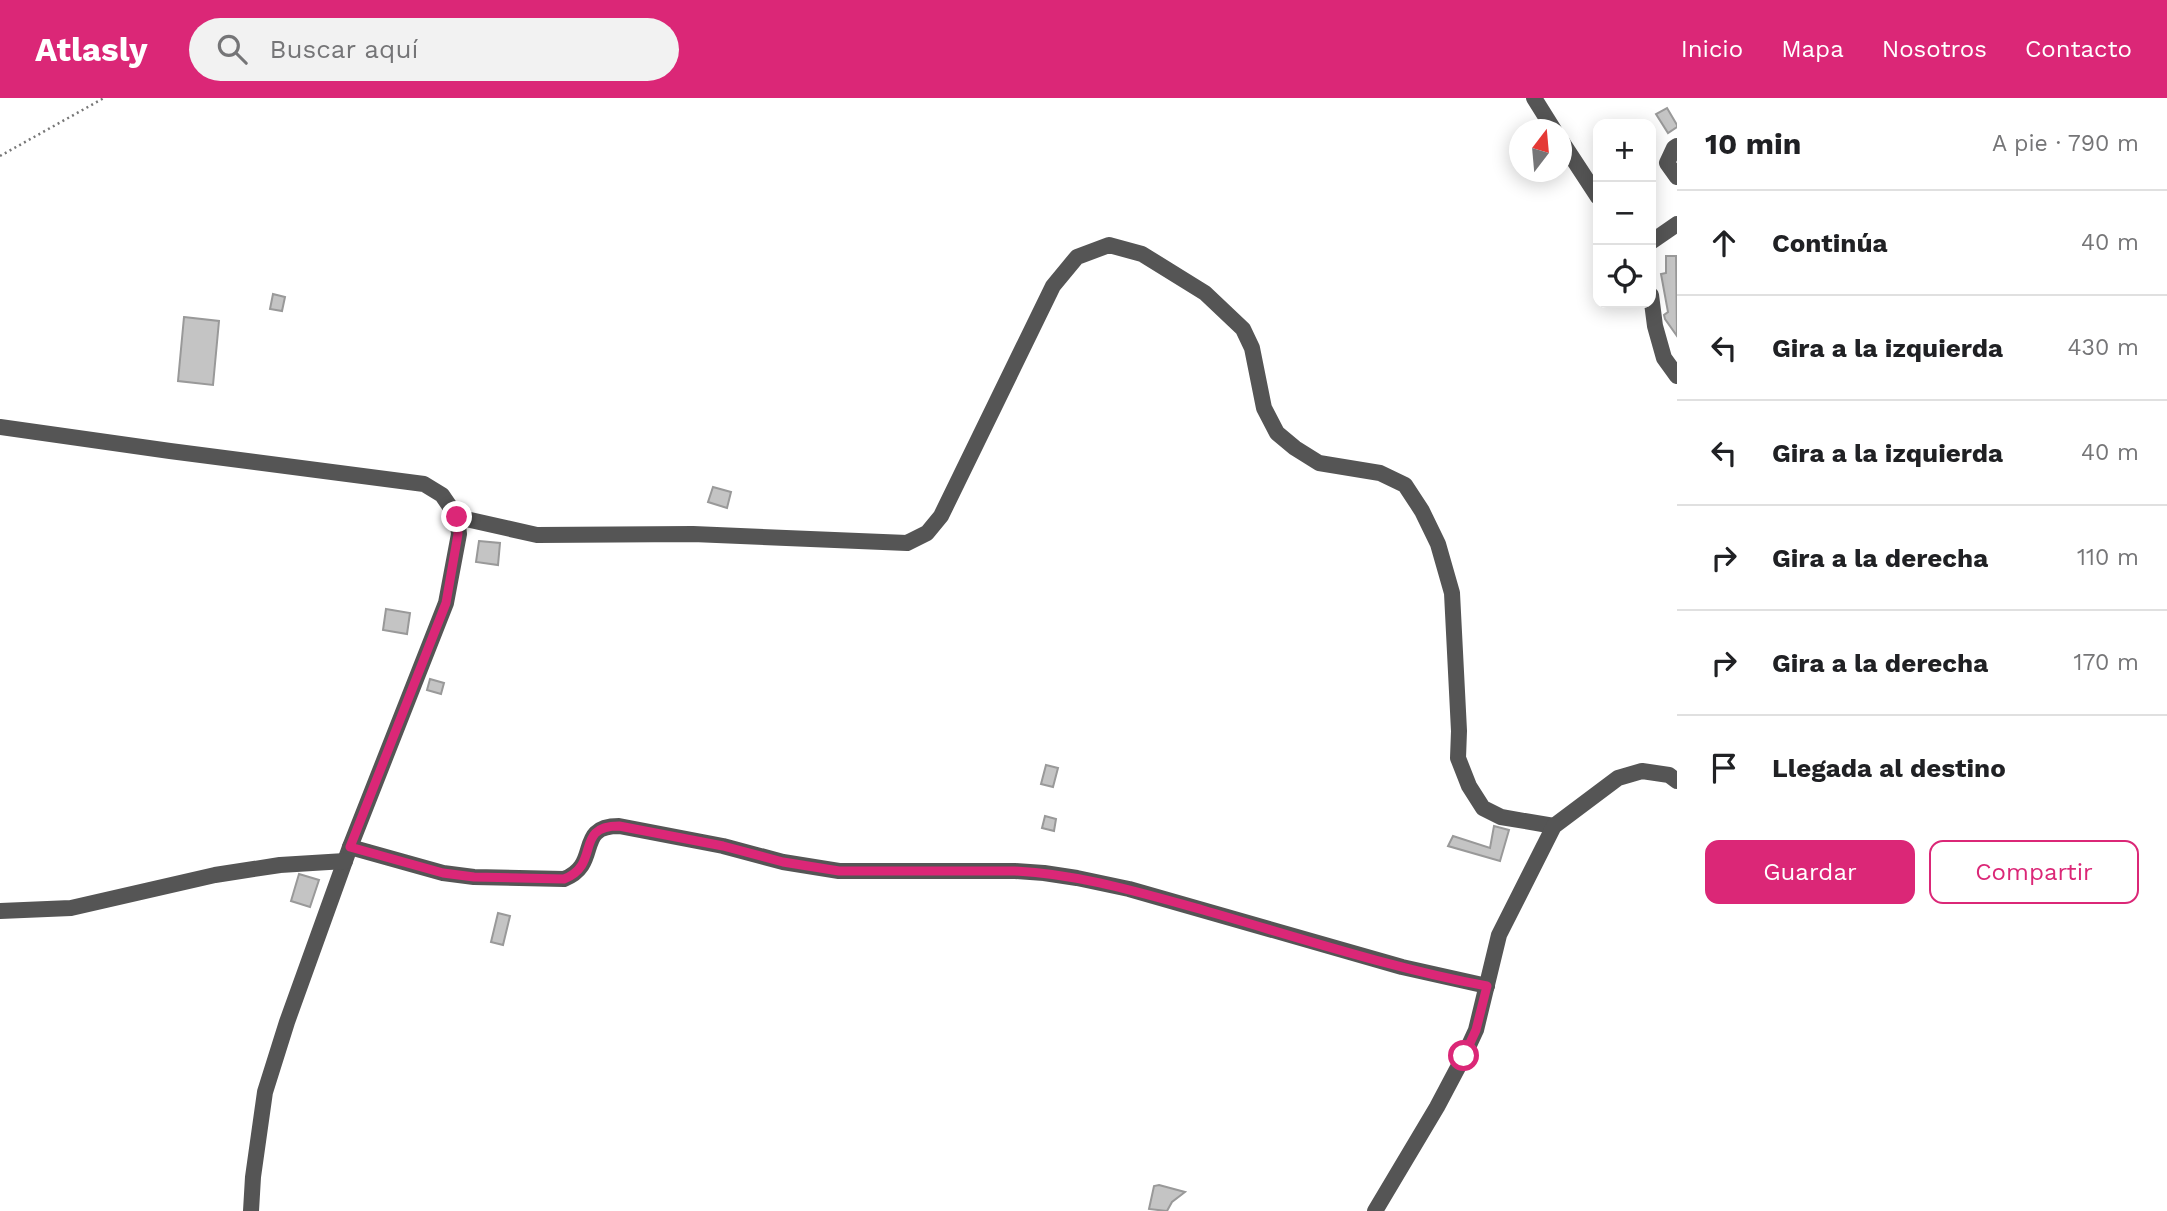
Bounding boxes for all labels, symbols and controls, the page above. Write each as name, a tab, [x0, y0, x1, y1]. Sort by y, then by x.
search box	[189, 18, 679, 81]
text: Atlasly	[35, 30, 147, 69]
icon: search	[213, 30, 251, 68]
text: Buscar aquí	[269, 34, 418, 64]
text: Inicio	[1681, 35, 1743, 63]
text: Mapa	[1781, 35, 1844, 63]
text: Nosotros	[1882, 35, 1987, 63]
text: Contacto	[2025, 35, 2132, 63]
north arrow	[1509, 119, 1572, 182]
map controls	[1593, 119, 1656, 308]
button: +	[1593, 119, 1656, 182]
text: 10 min	[1705, 126, 1801, 161]
text: A pie · 790 m	[1992, 130, 2139, 157]
button: −	[1593, 182, 1656, 245]
icon: ahead	[1705, 224, 1743, 262]
text: Continúa	[1772, 228, 1888, 258]
text: 40 m	[2081, 229, 2139, 256]
button: locate	[1593, 245, 1656, 308]
icon: left	[1705, 329, 1743, 367]
text: Gira a la izquierda	[1772, 333, 2003, 363]
text: 430 m	[2067, 334, 2139, 361]
icon: left	[1705, 434, 1743, 472]
text: Gira a la izquierda	[1772, 438, 2003, 468]
text: 40 m	[2081, 439, 2139, 466]
route end	[441, 501, 472, 532]
icon: right	[1705, 539, 1743, 577]
text: Gira a la derecha	[1772, 543, 1988, 573]
text: 110 m	[2077, 544, 2139, 571]
icon: right	[1705, 644, 1743, 682]
text: Gira a la derecha	[1772, 648, 1988, 678]
text: 170 m	[2074, 649, 2139, 676]
icon: arrive	[1705, 749, 1743, 787]
text: Llegada al destino	[1772, 753, 2006, 783]
button: Guardar	[1705, 840, 1915, 904]
button: Compartir	[1929, 840, 2139, 904]
route start	[1448, 1040, 1479, 1071]

